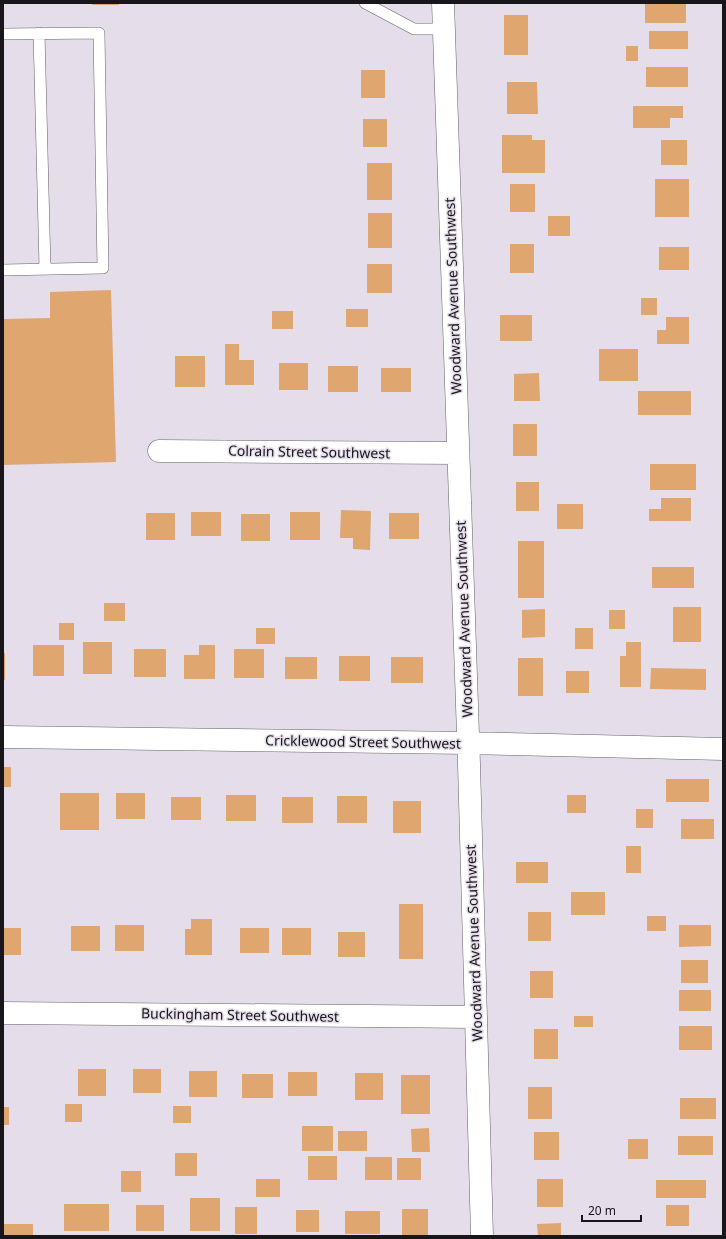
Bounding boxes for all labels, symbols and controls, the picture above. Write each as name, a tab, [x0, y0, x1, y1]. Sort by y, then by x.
street label: Woodward Avenue Southwest	[440, 197, 465, 395]
street label: Colrain Street Southwest	[228, 441, 390, 462]
street label: Woodward Avenue Southwest	[451, 520, 476, 718]
street label: Cricklewood Street Southwest	[265, 730, 461, 753]
street label: Woodward Avenue Southwest	[461, 844, 486, 1042]
street label: Buckingham Street Southwest	[141, 1003, 339, 1026]
scale bar	[582, 1197, 641, 1223]
text: 20 m	[588, 1202, 616, 1219]

